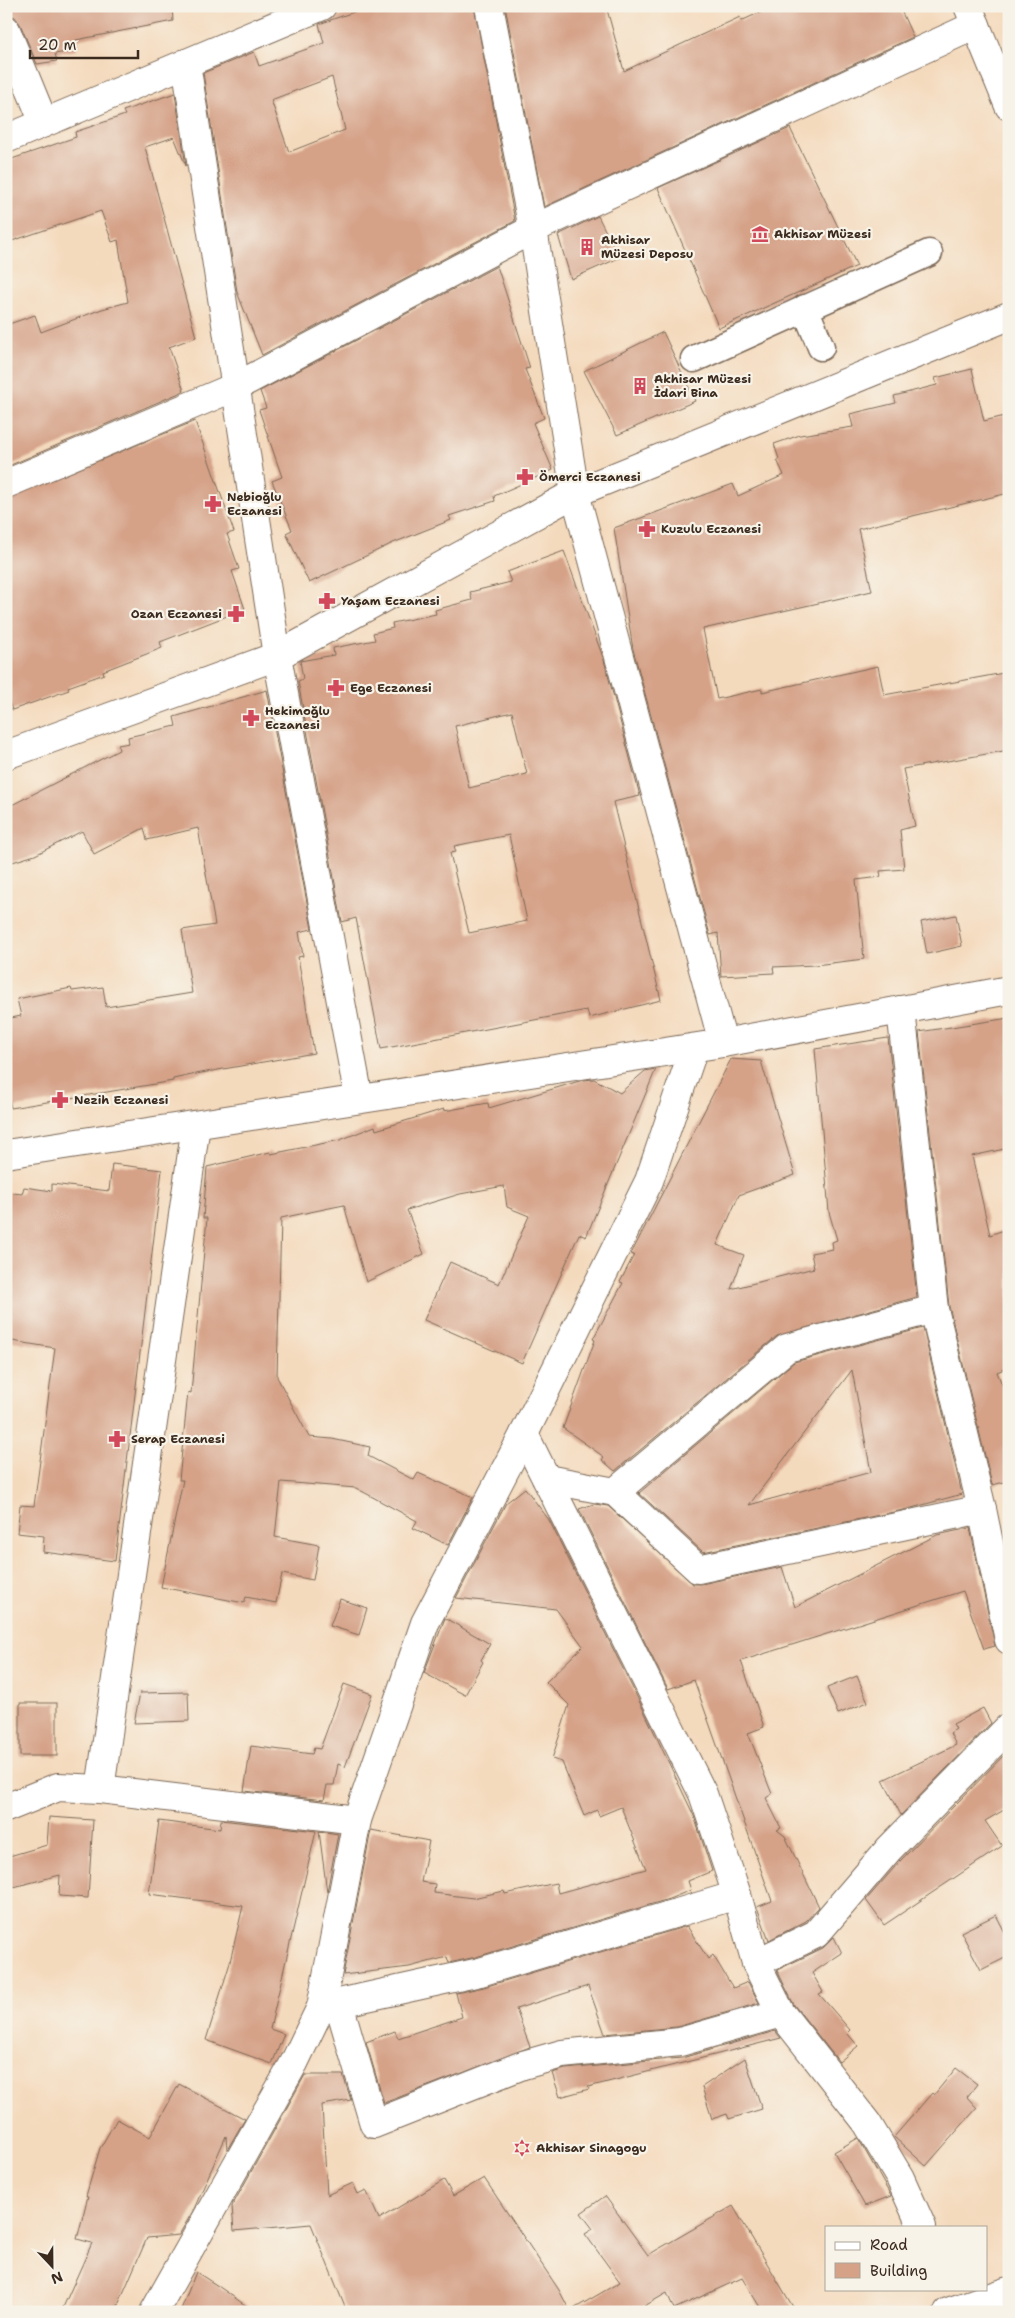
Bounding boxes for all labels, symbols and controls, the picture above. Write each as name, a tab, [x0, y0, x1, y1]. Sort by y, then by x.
scale bar	[30, 28, 138, 60]
text: 20 m	[38, 35, 77, 55]
museum icon: Akhisar Müzesi	[750, 224, 770, 244]
place label: Akhisar Müzesi	[774, 226, 872, 242]
place label: Akhisar Müzesi Deposu	[601, 232, 693, 262]
building icon: Akhisar Müzesi Deposu	[577, 237, 597, 257]
place label: Akhisar Müzesi İdari Bina	[654, 371, 752, 401]
building icon: Akhisar Müzesi İdari Bina	[630, 376, 650, 396]
pharmacy icon: Ömerci Eczanesi	[515, 467, 535, 487]
place label: Ömerci Eczanesi	[539, 469, 641, 485]
place label: Nebioğlu Eczanesi	[227, 489, 282, 519]
pharmacy icon: Nebioğlu Eczanesi	[203, 494, 223, 514]
pharmacy icon: Kuzulu Eczanesi	[637, 519, 657, 539]
place label: Kuzulu Eczanesi	[661, 521, 761, 537]
pharmacy icon: Yaşam Eczanesi	[317, 591, 337, 611]
place label: Yaşam Eczanesi	[341, 593, 440, 609]
pharmacy icon: Ozan Eczanesi	[226, 604, 246, 624]
place label: Ozan Eczanesi	[131, 606, 222, 622]
pharmacy icon: Ege Eczanesi	[326, 678, 346, 698]
place label: Ege Eczanesi	[350, 680, 432, 696]
place label: Hekimoğlu Eczanesi	[265, 703, 330, 733]
pharmacy icon: Hekimoğlu Eczanesi	[241, 708, 261, 728]
pharmacy icon: Nezih Eczanesi	[50, 1090, 70, 1110]
place label: Nezih Eczanesi	[74, 1092, 169, 1108]
pharmacy icon: Serap Eczanesi	[107, 1429, 127, 1449]
place label: Serap Eczanesi	[131, 1431, 225, 1447]
synagogue icon: Akhisar Sinagogu	[512, 2138, 532, 2158]
place label: Akhisar Sinagogu	[536, 2140, 647, 2156]
legend	[825, 2226, 988, 2290]
text: Road	[870, 2235, 908, 2255]
north arrow	[28, 2240, 78, 2290]
text: Building	[870, 2261, 927, 2281]
text: N	[48, 2268, 65, 2288]

